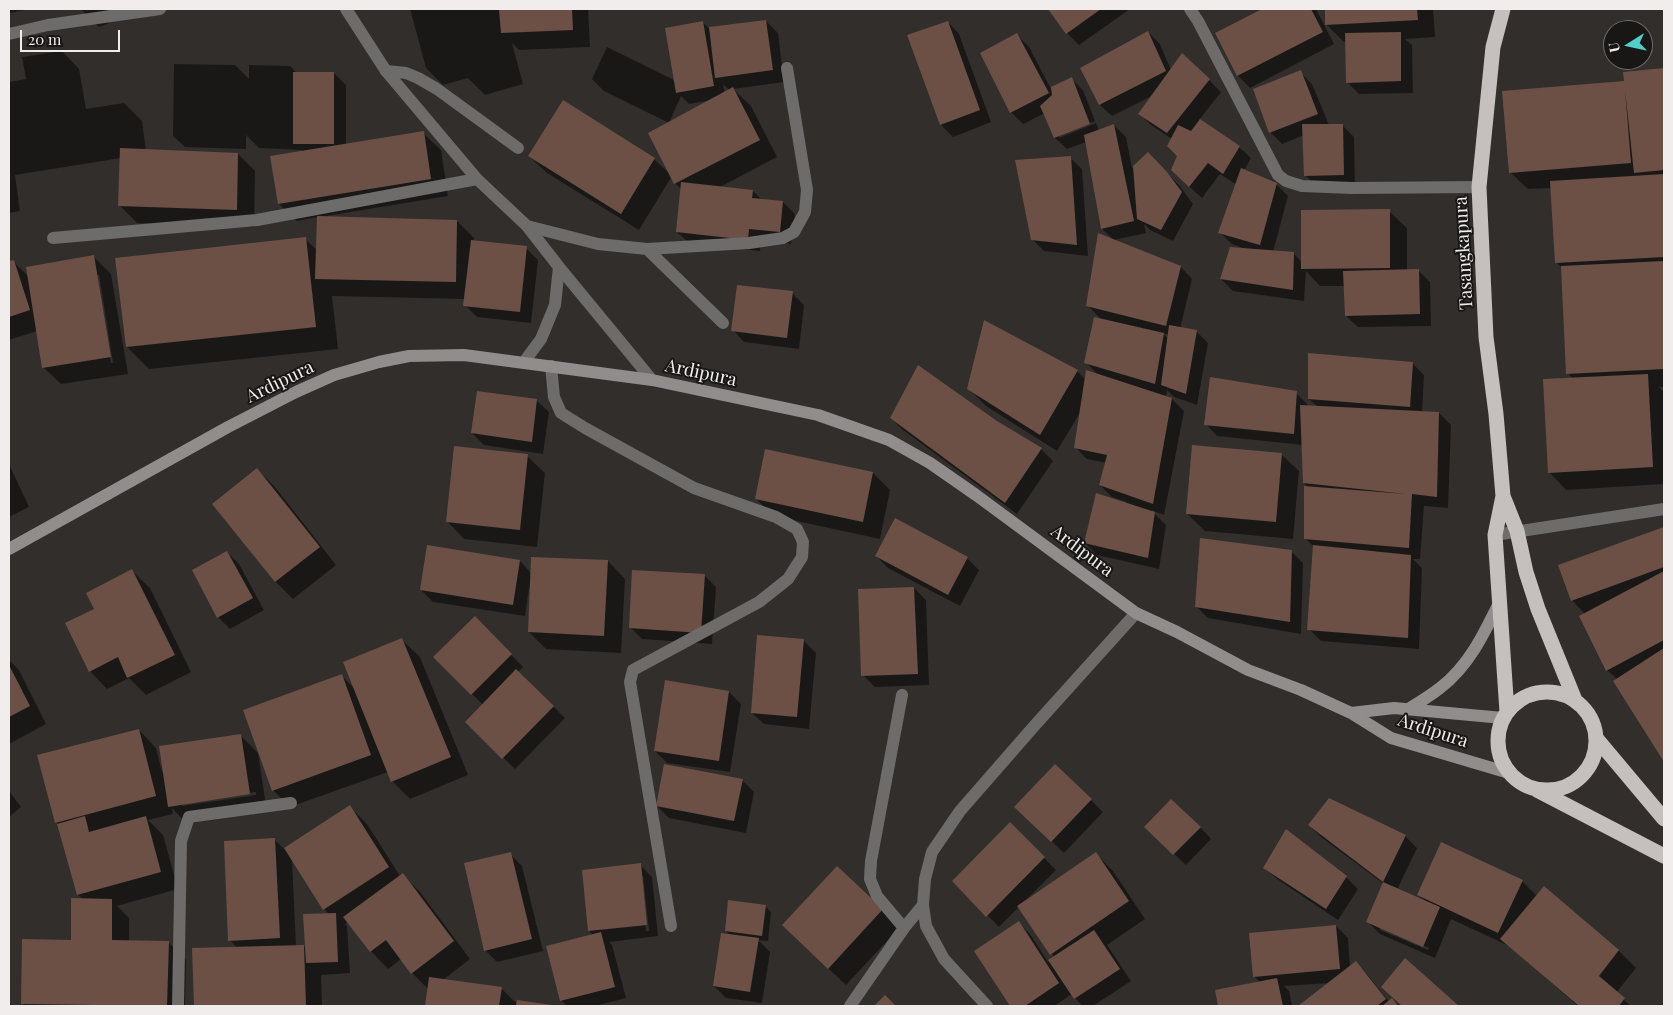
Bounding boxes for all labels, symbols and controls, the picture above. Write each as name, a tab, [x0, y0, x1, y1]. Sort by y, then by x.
scale bar	[22, 20, 122, 52]
north arrow	[1603, 20, 1653, 70]
text: 20 m	[28, 29, 61, 49]
text: U	[1604, 41, 1624, 54]
street label: Tasangkapura	[1450, 196, 1478, 310]
street label: Ardipura	[663, 355, 739, 391]
street label: Ardipura	[243, 356, 317, 408]
street label: Ardipura	[1047, 521, 1117, 581]
street label: Ardipura	[1395, 710, 1471, 752]

